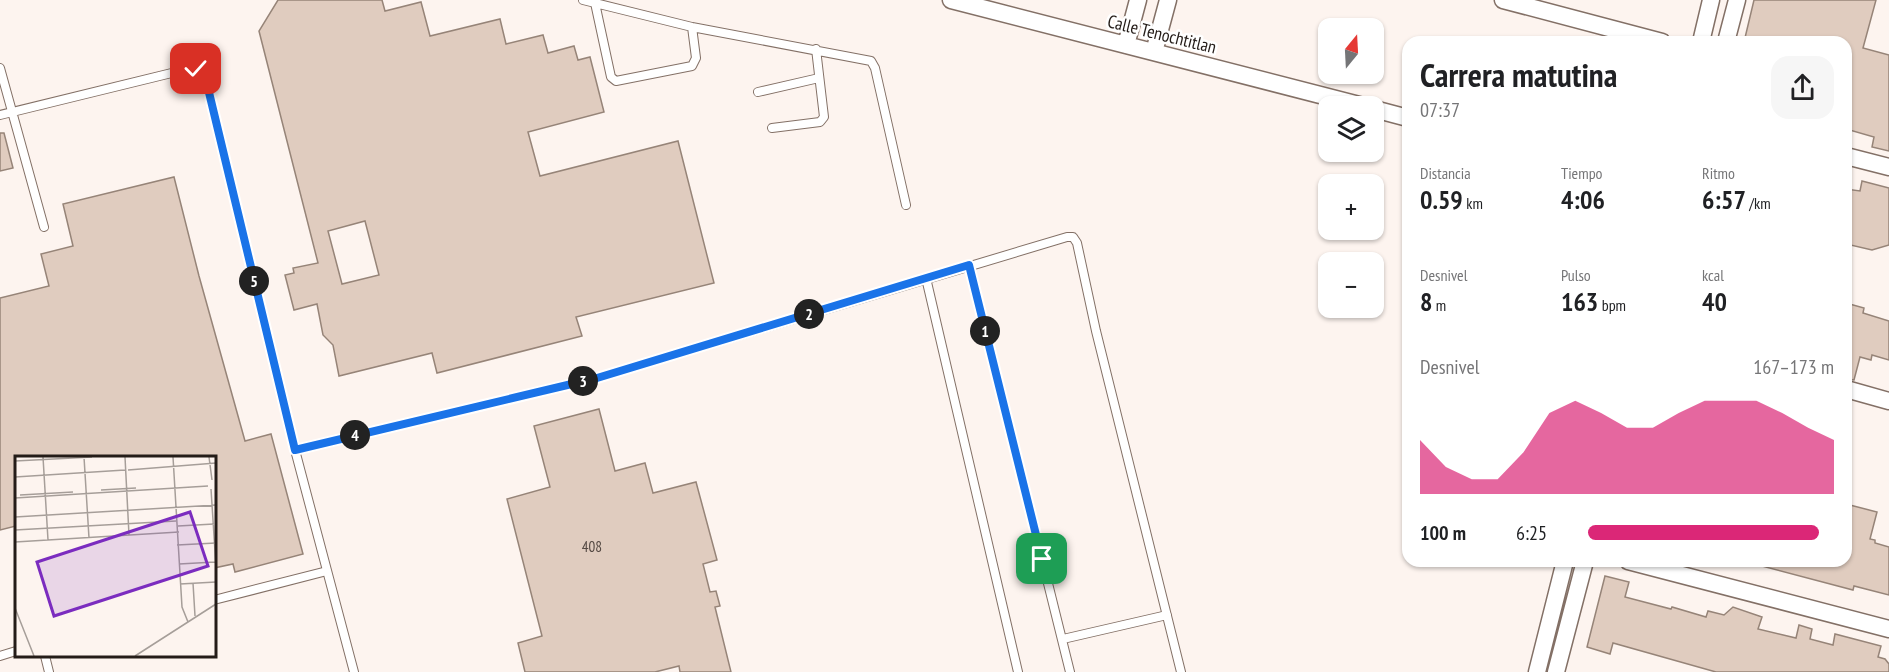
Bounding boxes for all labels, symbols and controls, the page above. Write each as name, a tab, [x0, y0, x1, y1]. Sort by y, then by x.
street label: Calle Tenochtitlan	[1105, 9, 1219, 59]
north arrow	[1318, 18, 1384, 84]
map controls	[1318, 18, 1384, 318]
pin	[170, 43, 221, 94]
icon: check	[179, 52, 212, 85]
text: Carrera matutina	[1420, 53, 1617, 96]
button: share	[1771, 56, 1834, 119]
button: layers	[1318, 96, 1384, 162]
text: 07:37	[1420, 97, 1460, 123]
text: Distancia	[1420, 163, 1471, 183]
text: Tiempo	[1561, 163, 1603, 183]
text: Ritmo	[1702, 163, 1735, 183]
button: +	[1318, 174, 1384, 240]
text: 0.59	[1420, 183, 1463, 216]
text: 4:06	[1561, 183, 1605, 216]
text: 6:57	[1702, 183, 1746, 216]
text: km	[1463, 193, 1483, 213]
text: /km	[1746, 193, 1771, 213]
button: −	[1318, 252, 1384, 318]
text: Desnivel	[1420, 265, 1467, 285]
text: Pulso	[1561, 265, 1591, 285]
text: kcal	[1702, 265, 1724, 285]
pin: 5	[239, 266, 269, 296]
text: 5	[250, 271, 258, 291]
text: 8	[1420, 285, 1432, 318]
text: 163	[1561, 285, 1598, 318]
text: 40	[1702, 285, 1727, 318]
text: m	[1432, 295, 1446, 315]
text: bpm	[1598, 295, 1626, 315]
pin: 2	[794, 299, 824, 329]
text: 2	[805, 304, 813, 324]
pin: 1	[970, 316, 1000, 346]
text: 1	[981, 321, 989, 341]
text: Desnivel	[1420, 354, 1479, 380]
text: 167–173 m	[1753, 354, 1834, 380]
pin: 3	[568, 366, 598, 396]
text: 3	[579, 371, 587, 391]
pin: 4	[340, 420, 370, 450]
text: 4	[351, 425, 359, 445]
inset map	[15, 456, 216, 657]
text: 100 m	[1420, 520, 1466, 546]
text: 6:25	[1516, 520, 1547, 546]
pin	[1016, 533, 1067, 584]
house number: 408	[582, 537, 602, 556]
icon: arrive	[1025, 542, 1058, 575]

